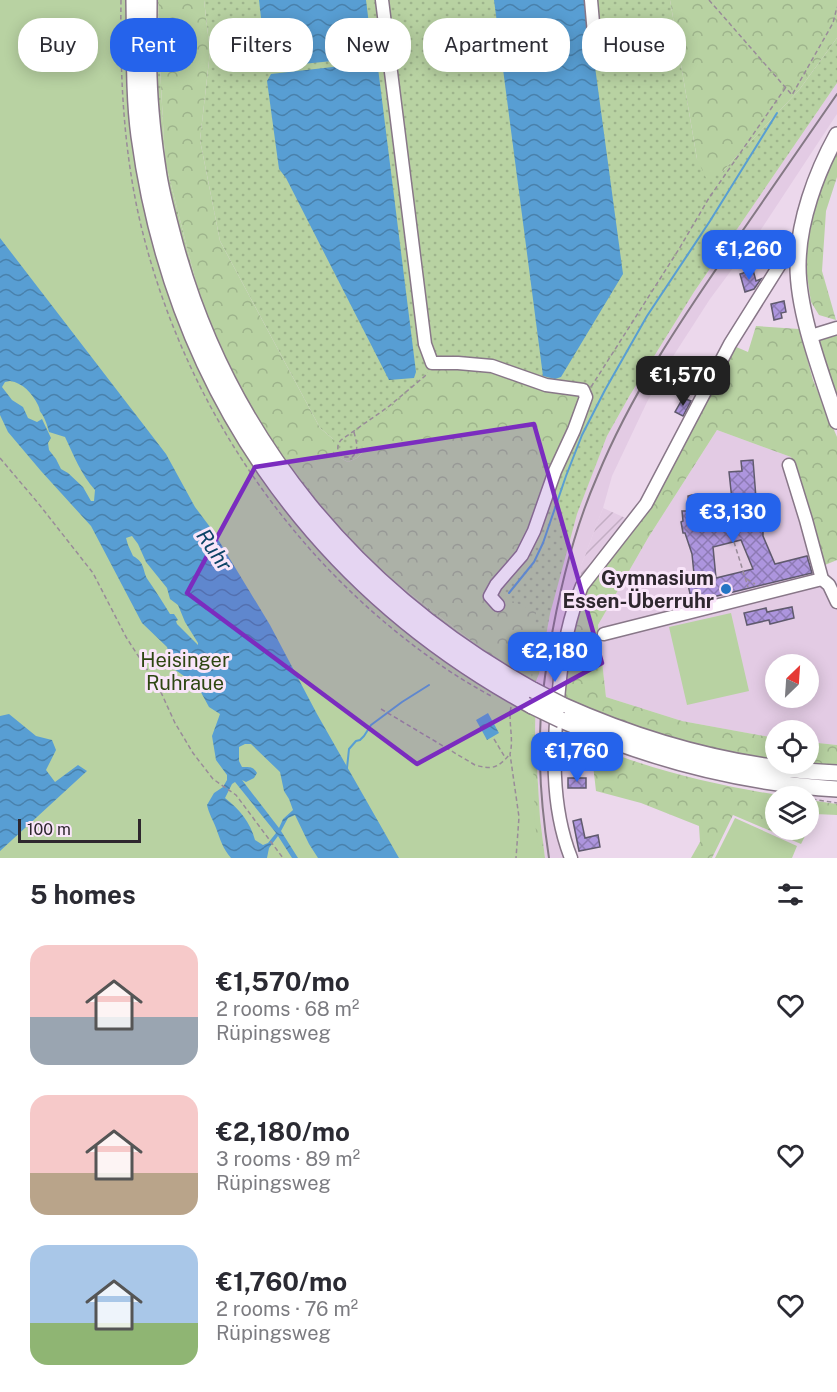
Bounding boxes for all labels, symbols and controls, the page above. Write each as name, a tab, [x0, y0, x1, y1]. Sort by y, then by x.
chip: Buy	[18, 18, 98, 72]
chip: Rent	[110, 18, 197, 72]
chip: Filters	[209, 18, 313, 72]
chip: New	[325, 18, 411, 72]
chip: Apartment	[423, 18, 570, 72]
chip: House	[582, 18, 686, 72]
pin: €1,260	[700, 230, 798, 281]
text: €1,260	[716, 237, 782, 261]
pin: €1,570	[634, 356, 732, 407]
text: €1,570	[650, 363, 716, 387]
pin: €3,130	[684, 493, 782, 544]
text: €3,130	[700, 500, 766, 524]
water label: Ruhr	[191, 524, 238, 576]
place label: Gymnasium Essen-Überruhr	[562, 566, 714, 613]
marker: Gymnasium Essen-Überruhr	[719, 582, 733, 596]
pin: €2,180	[506, 632, 604, 683]
text: €2,180	[522, 639, 588, 663]
park label: Heisinger Ruhraue	[140, 648, 230, 695]
north arrow	[765, 654, 819, 708]
map controls	[765, 654, 819, 840]
button: locate	[765, 720, 819, 774]
pin: €1,760	[528, 732, 626, 783]
text: €1,760	[545, 739, 609, 763]
button: layers	[765, 786, 819, 840]
scale bar	[18, 816, 141, 844]
text: 100 m	[27, 820, 71, 839]
icon: filters	[774, 878, 807, 911]
text: 5 homes	[30, 879, 136, 910]
text: €1,570/mo	[216, 966, 350, 997]
icon: home	[78, 969, 150, 1041]
icon: heart	[774, 989, 807, 1022]
text: 2 rooms · 68 m²	[216, 997, 359, 1021]
text: Rüpingsweg	[216, 1021, 331, 1045]
text: €2,180/mo	[216, 1116, 350, 1147]
icon: home	[78, 1119, 150, 1191]
icon: heart	[774, 1139, 807, 1172]
text: 3 rooms · 89 m²	[216, 1147, 360, 1171]
text: Rüpingsweg	[216, 1171, 331, 1195]
text: €1,760/mo	[216, 1266, 347, 1297]
icon: home	[78, 1269, 150, 1341]
icon: heart	[774, 1289, 807, 1322]
text: 2 rooms · 76 m²	[216, 1297, 358, 1321]
text: Rüpingsweg	[216, 1321, 331, 1345]

